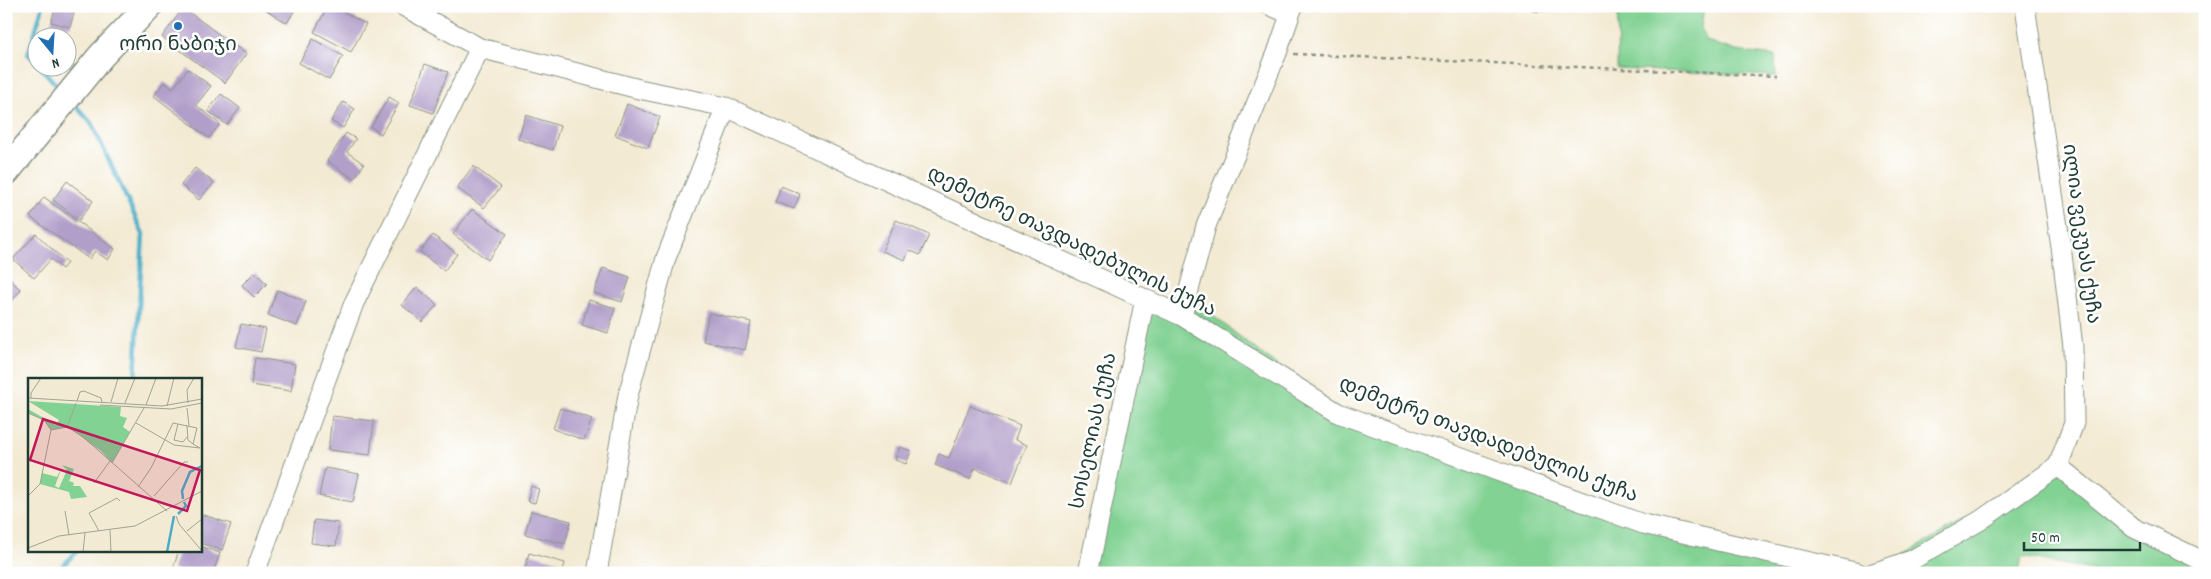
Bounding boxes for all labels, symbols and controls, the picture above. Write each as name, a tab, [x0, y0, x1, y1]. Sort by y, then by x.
marker: ორი ნაბიჯი	[172, 20, 184, 32]
north arrow	[28, 28, 78, 78]
place label: ორი ნაბიჯი	[119, 32, 237, 60]
text: N	[49, 52, 62, 73]
street label: ილია ვეკუას ქუჩა	[2054, 142, 2106, 326]
street label: დემეტრე თავდადებულის ქუჩა	[922, 161, 1220, 325]
street label: სოსელიას ქუჩა	[1065, 350, 1125, 512]
street label: დემეტრე თავდადებულის ქუჩა	[1334, 371, 1642, 511]
inset map	[28, 378, 201, 552]
scale bar	[2024, 519, 2140, 551]
text: 50 m	[2031, 528, 2060, 550]

